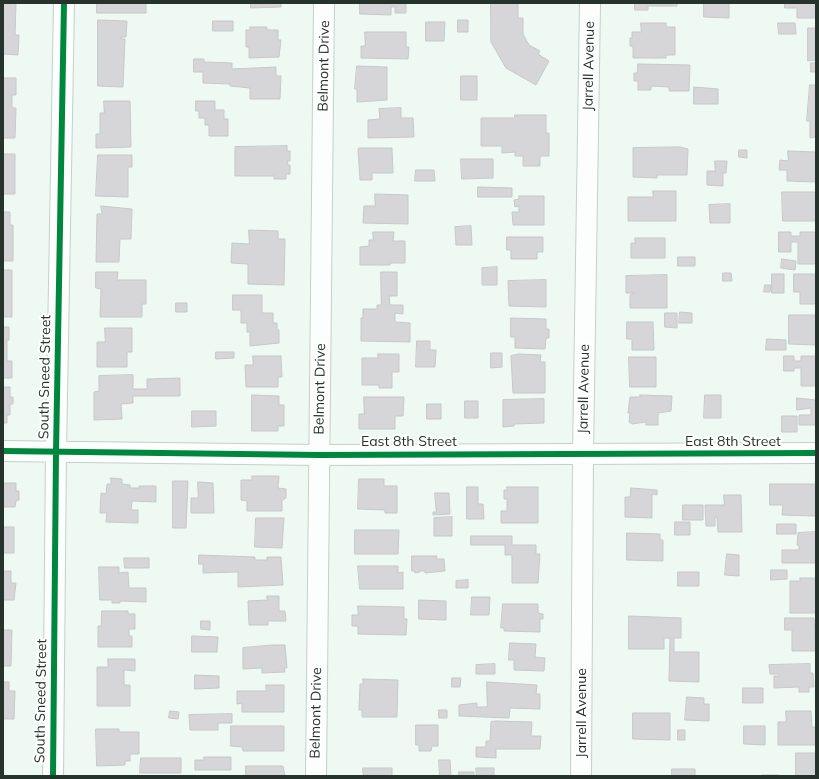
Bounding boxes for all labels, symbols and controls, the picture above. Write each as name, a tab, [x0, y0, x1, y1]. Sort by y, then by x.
street label: Belmont Drive	[315, 20, 333, 112]
street label: Jarrell Avenue	[580, 21, 598, 111]
street label: South Sneed Street	[36, 315, 54, 439]
street label: Belmont Drive	[311, 343, 329, 435]
street label: Jarrell Avenue	[575, 344, 593, 434]
street label: East 8th Street	[361, 434, 457, 450]
street label: East 8th Street	[685, 434, 781, 450]
street label: South Sneed Street	[32, 639, 50, 763]
street label: Belmont Drive	[307, 667, 325, 759]
street label: Jarrell Avenue	[574, 668, 590, 758]

